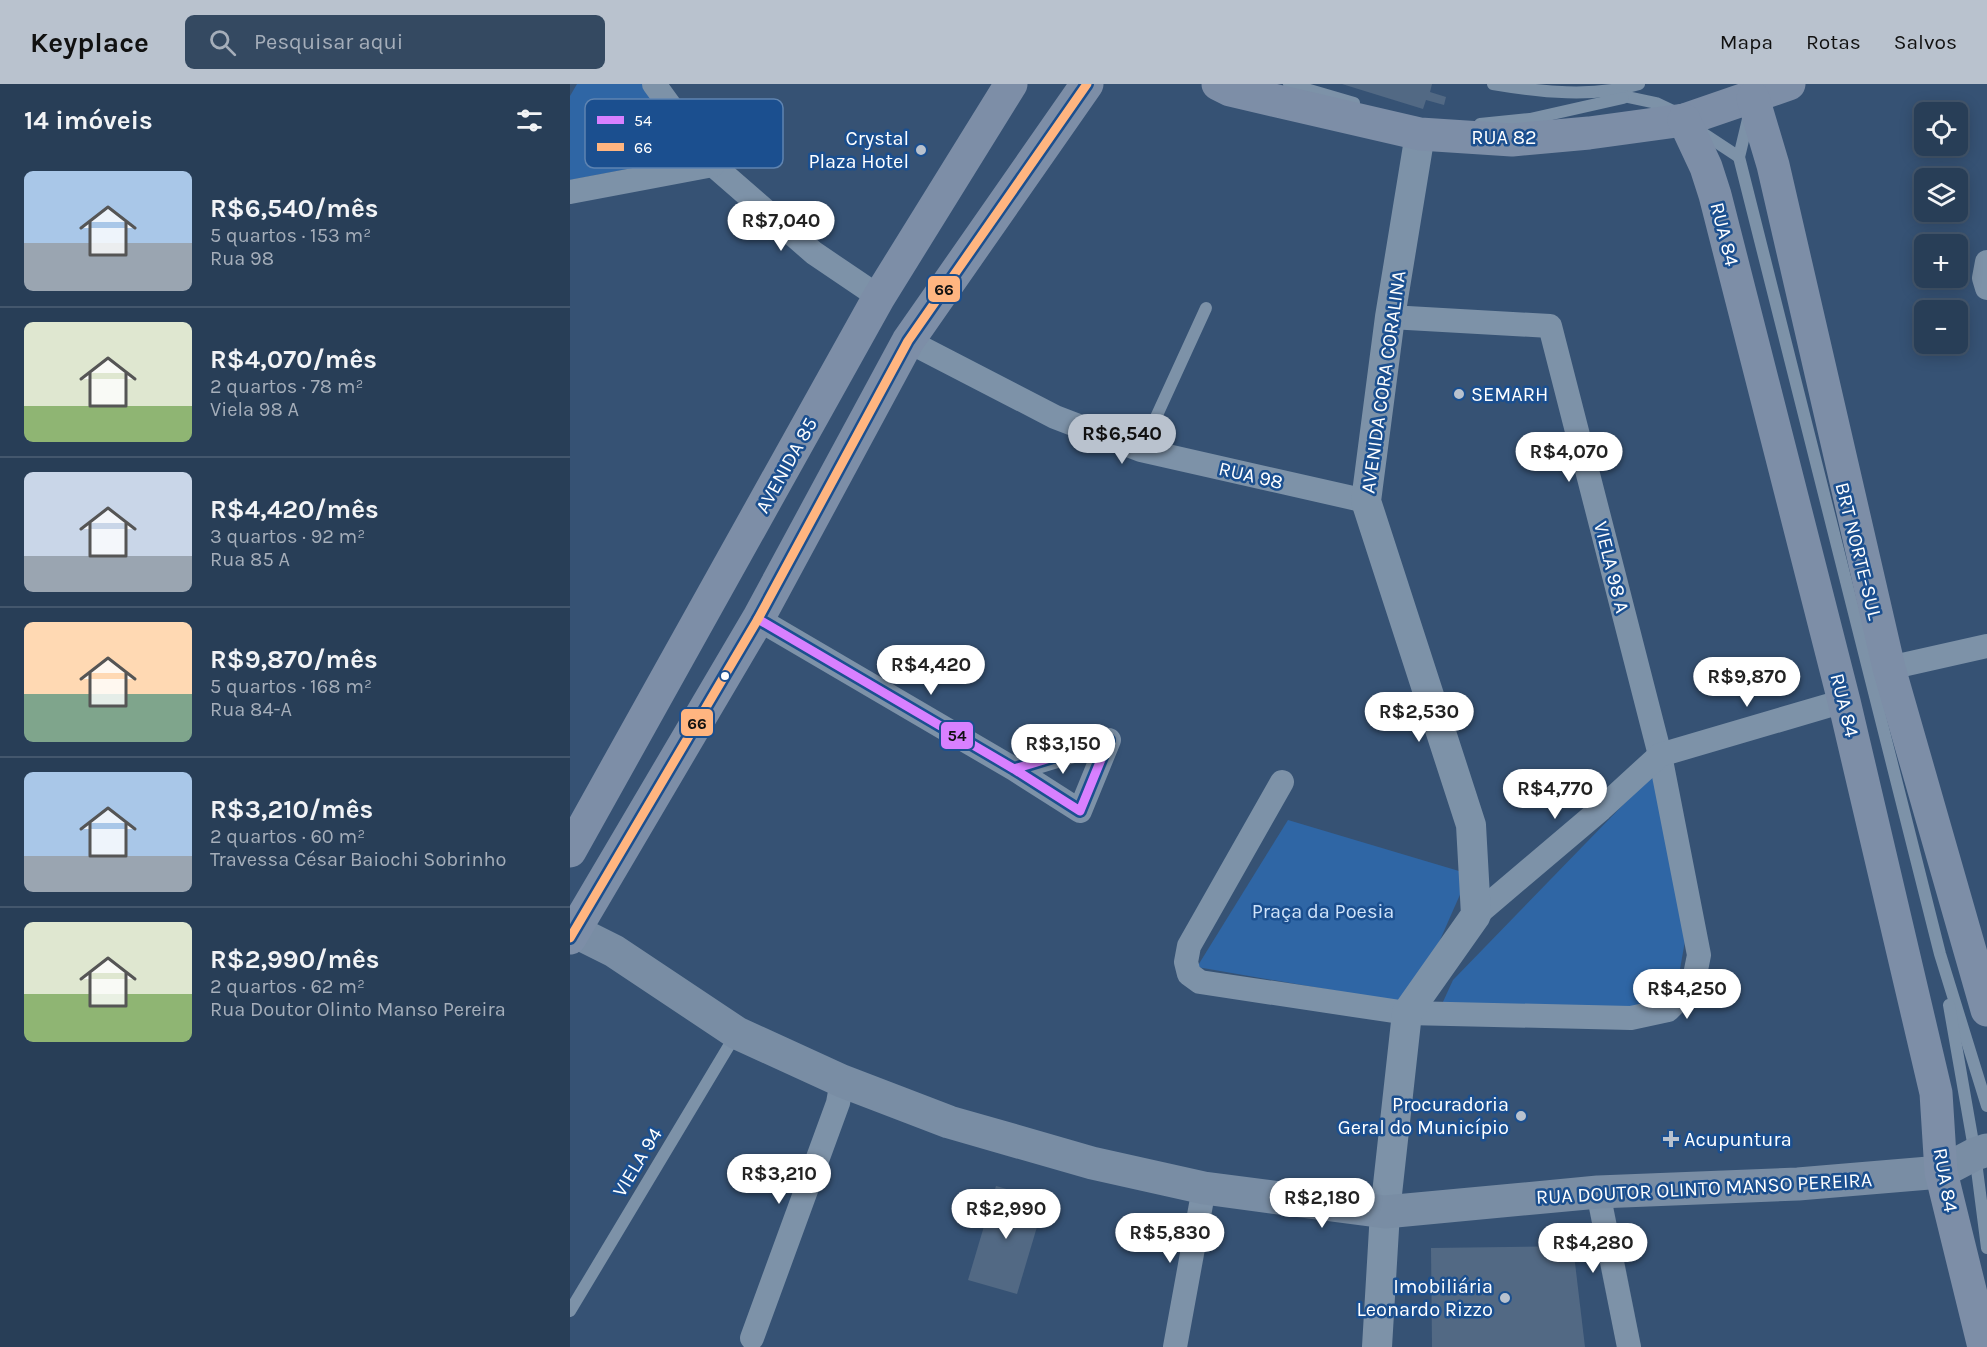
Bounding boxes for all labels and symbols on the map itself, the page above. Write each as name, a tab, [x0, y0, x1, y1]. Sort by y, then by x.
legend	[585, 99, 783, 168]
text: 54	[634, 111, 652, 130]
street label: RUA 82	[1471, 126, 1537, 149]
place label: Crystal Plaza Hotel	[808, 127, 909, 173]
text: 66	[634, 138, 652, 157]
marker: Crystal Plaza Hotel	[914, 143, 928, 157]
street label: RUA 84	[1705, 200, 1744, 268]
pin: R$7,040	[726, 201, 836, 252]
street label: AVENIDA CORA CORALINA	[1356, 269, 1411, 495]
line badge: 66	[927, 275, 961, 303]
text: 66	[934, 280, 954, 299]
place label: SEMARH	[1471, 383, 1548, 406]
marker: SEMARH	[1452, 387, 1466, 401]
street label: AVENIDA 85	[751, 413, 822, 517]
pin: R$6,540	[1067, 414, 1177, 465]
pin: R$4,070	[1514, 432, 1624, 483]
street label: RUA 98	[1216, 457, 1285, 494]
street label: BRT NORTE-SUL	[1830, 480, 1887, 623]
street label: VIELA 98 A	[1589, 519, 1634, 615]
pin: R$4,420	[876, 645, 986, 696]
pin: R$9,870	[1692, 657, 1802, 708]
unlabelled marker	[719, 670, 731, 682]
street label: RUA 84	[1825, 671, 1864, 739]
pin: R$2,530	[1364, 692, 1474, 743]
line badge: 66	[680, 708, 714, 737]
text: 66	[687, 714, 707, 733]
line badge: 54	[940, 721, 974, 750]
pin: R$3,150	[1008, 724, 1118, 775]
text: 54	[948, 726, 967, 745]
pin: R$4,770	[1500, 769, 1610, 820]
park label: Praça da Poesia	[1252, 900, 1394, 923]
pin: R$4,250	[1632, 969, 1742, 1020]
place label: Procuradoria Geral do Município	[1338, 1093, 1509, 1139]
marker: Procuradoria Geral do Município	[1514, 1109, 1528, 1123]
street label: VIELA 94	[608, 1124, 667, 1201]
place label: Acupuntura	[1684, 1128, 1792, 1151]
marker: Acupuntura	[1662, 1130, 1680, 1148]
street label: RUA 84	[1929, 1146, 1962, 1214]
pin: R$3,210	[724, 1154, 834, 1205]
street label: RUA DOUTOR OLINTO MANSO PEREIRA	[1535, 1168, 1873, 1209]
pin: R$2,180	[1267, 1178, 1377, 1229]
pin: R$2,990	[951, 1189, 1061, 1240]
pin: R$5,830	[1115, 1213, 1225, 1264]
pin: R$4,280	[1538, 1223, 1648, 1274]
place label: Imobiliária Leonardo Rizzo	[1356, 1275, 1493, 1321]
marker: Imobiliária Leonardo Rizzo	[1498, 1291, 1512, 1305]

